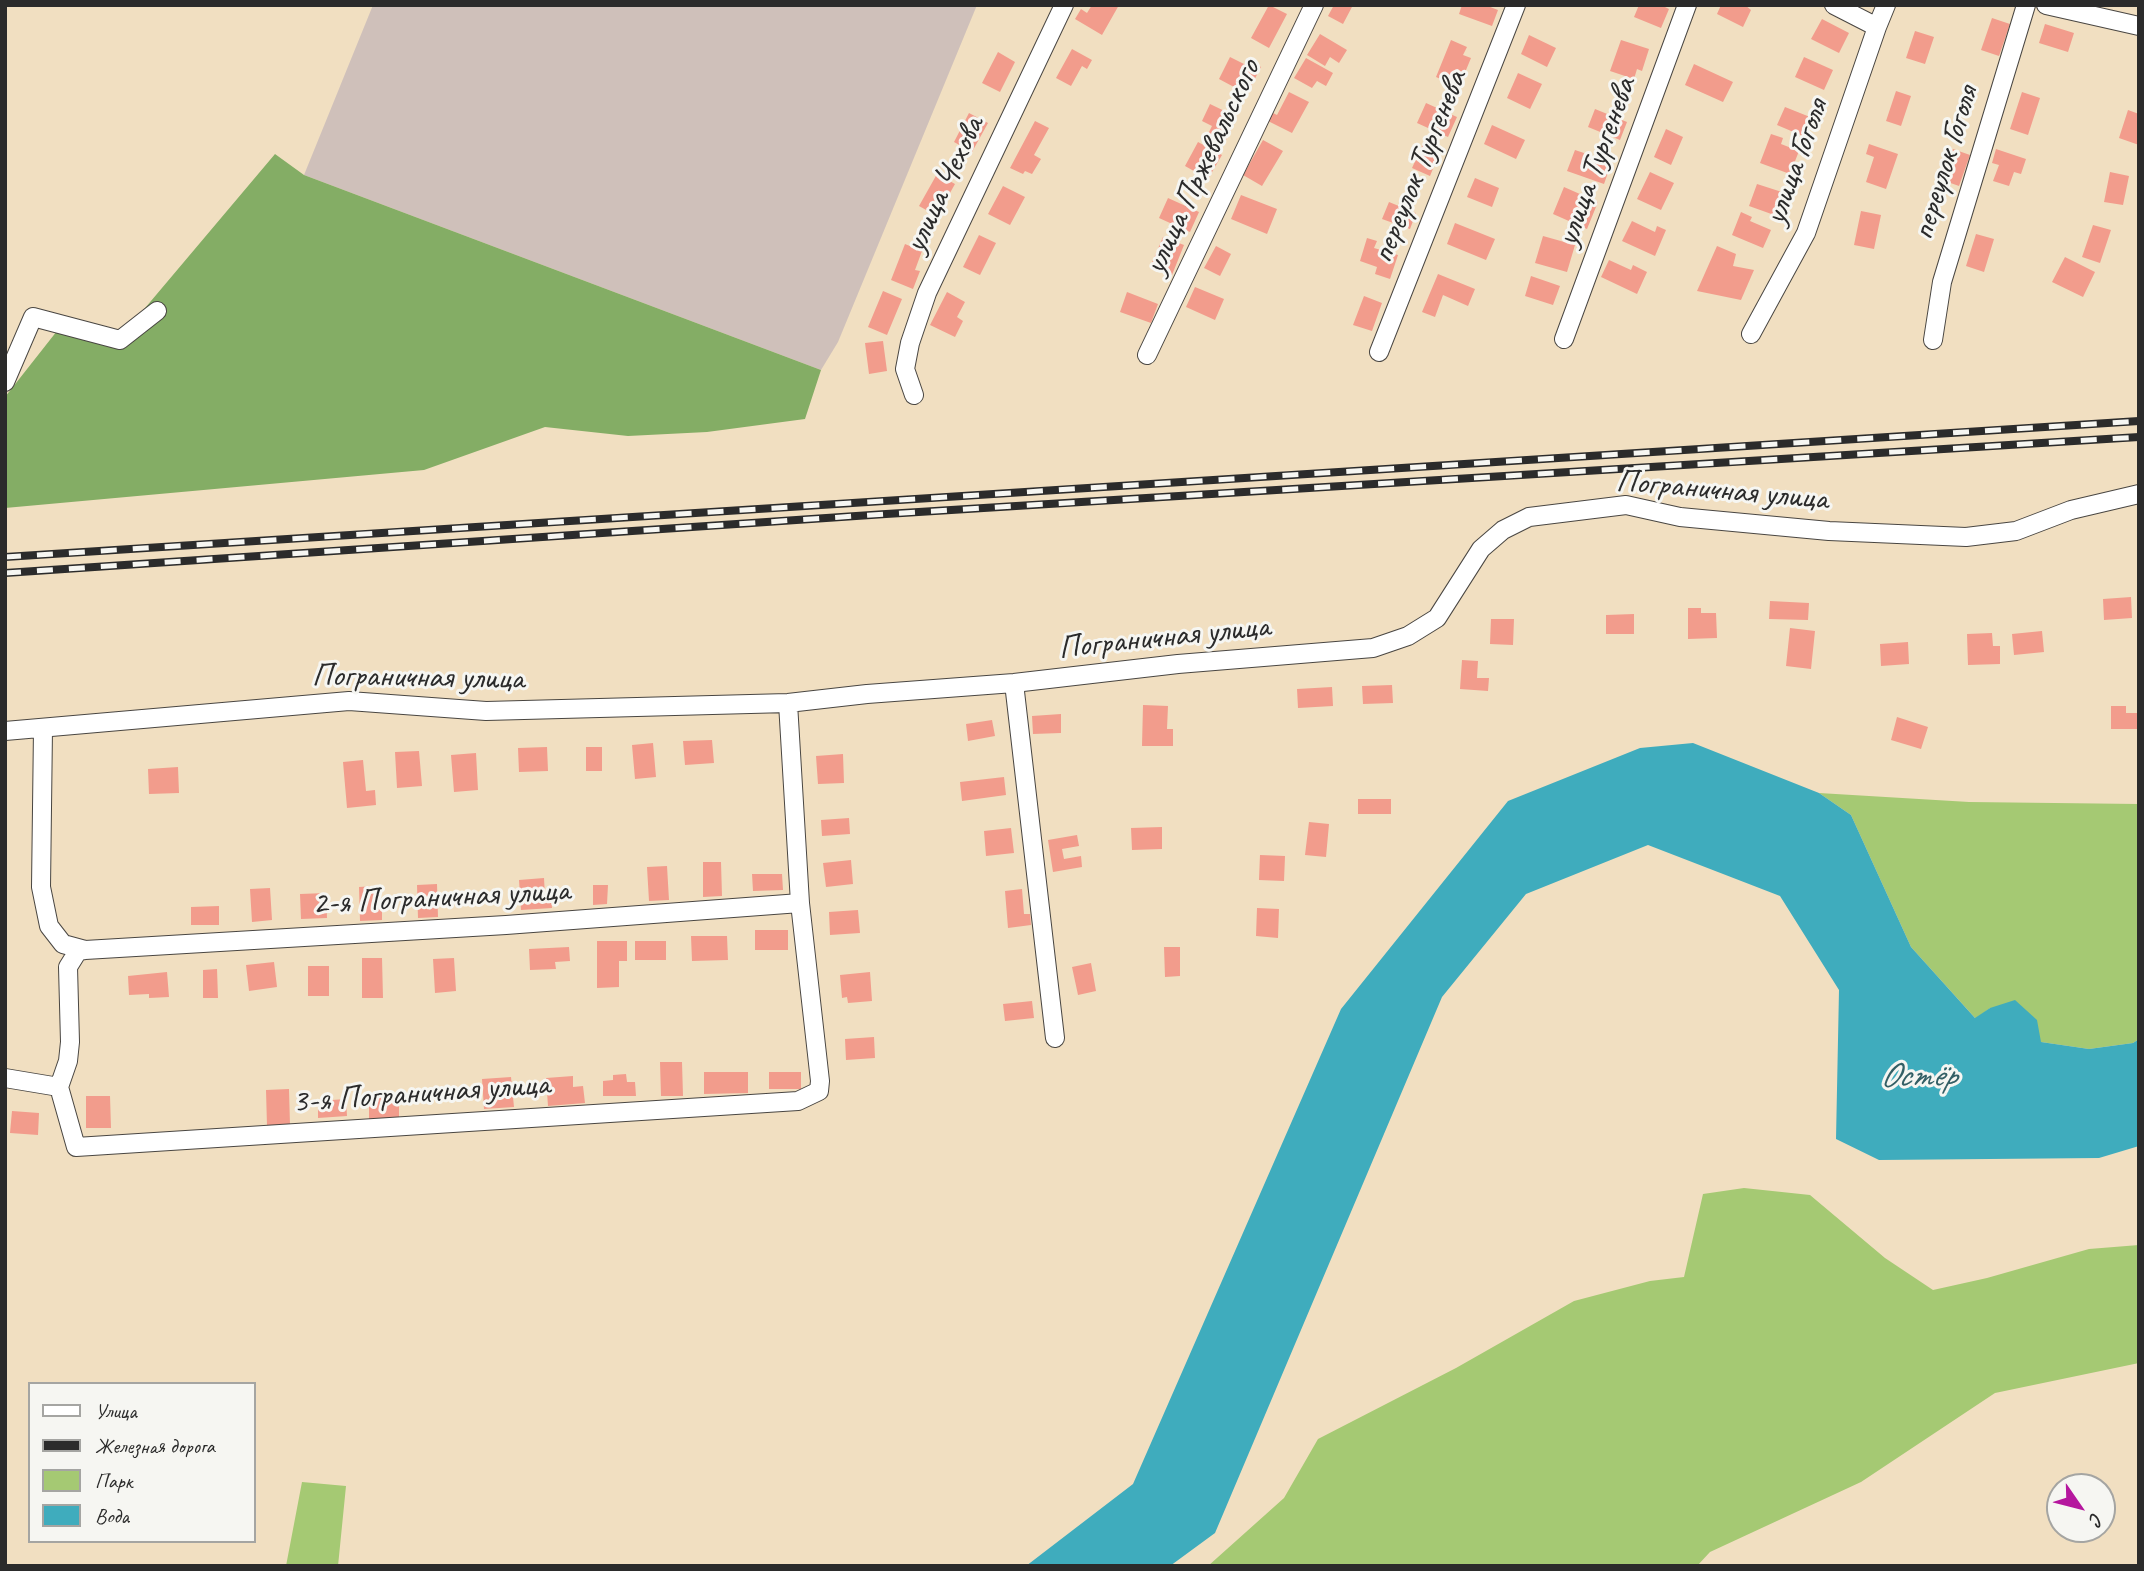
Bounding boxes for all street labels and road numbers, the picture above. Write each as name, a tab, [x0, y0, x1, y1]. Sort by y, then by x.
street label: улица Пржевальского	[1136, 53, 1270, 281]
street label: переулок Тургенева	[1363, 65, 1477, 269]
street label: улица Тургенева	[1548, 73, 1646, 251]
street label: переулок Гоголя	[1904, 81, 1988, 245]
street label: улица Гоголя	[1756, 94, 1838, 230]
street label: улица Чехова	[896, 111, 994, 259]
street label: Пограничная улица	[1615, 462, 1829, 520]
street label: Пограничная улица	[1056, 607, 1272, 669]
street label: Пограничная улица	[312, 656, 524, 700]
street label: 2-я Пограничная улица	[311, 871, 571, 925]
street label: 3-я Пограничная улица	[291, 1065, 551, 1123]

